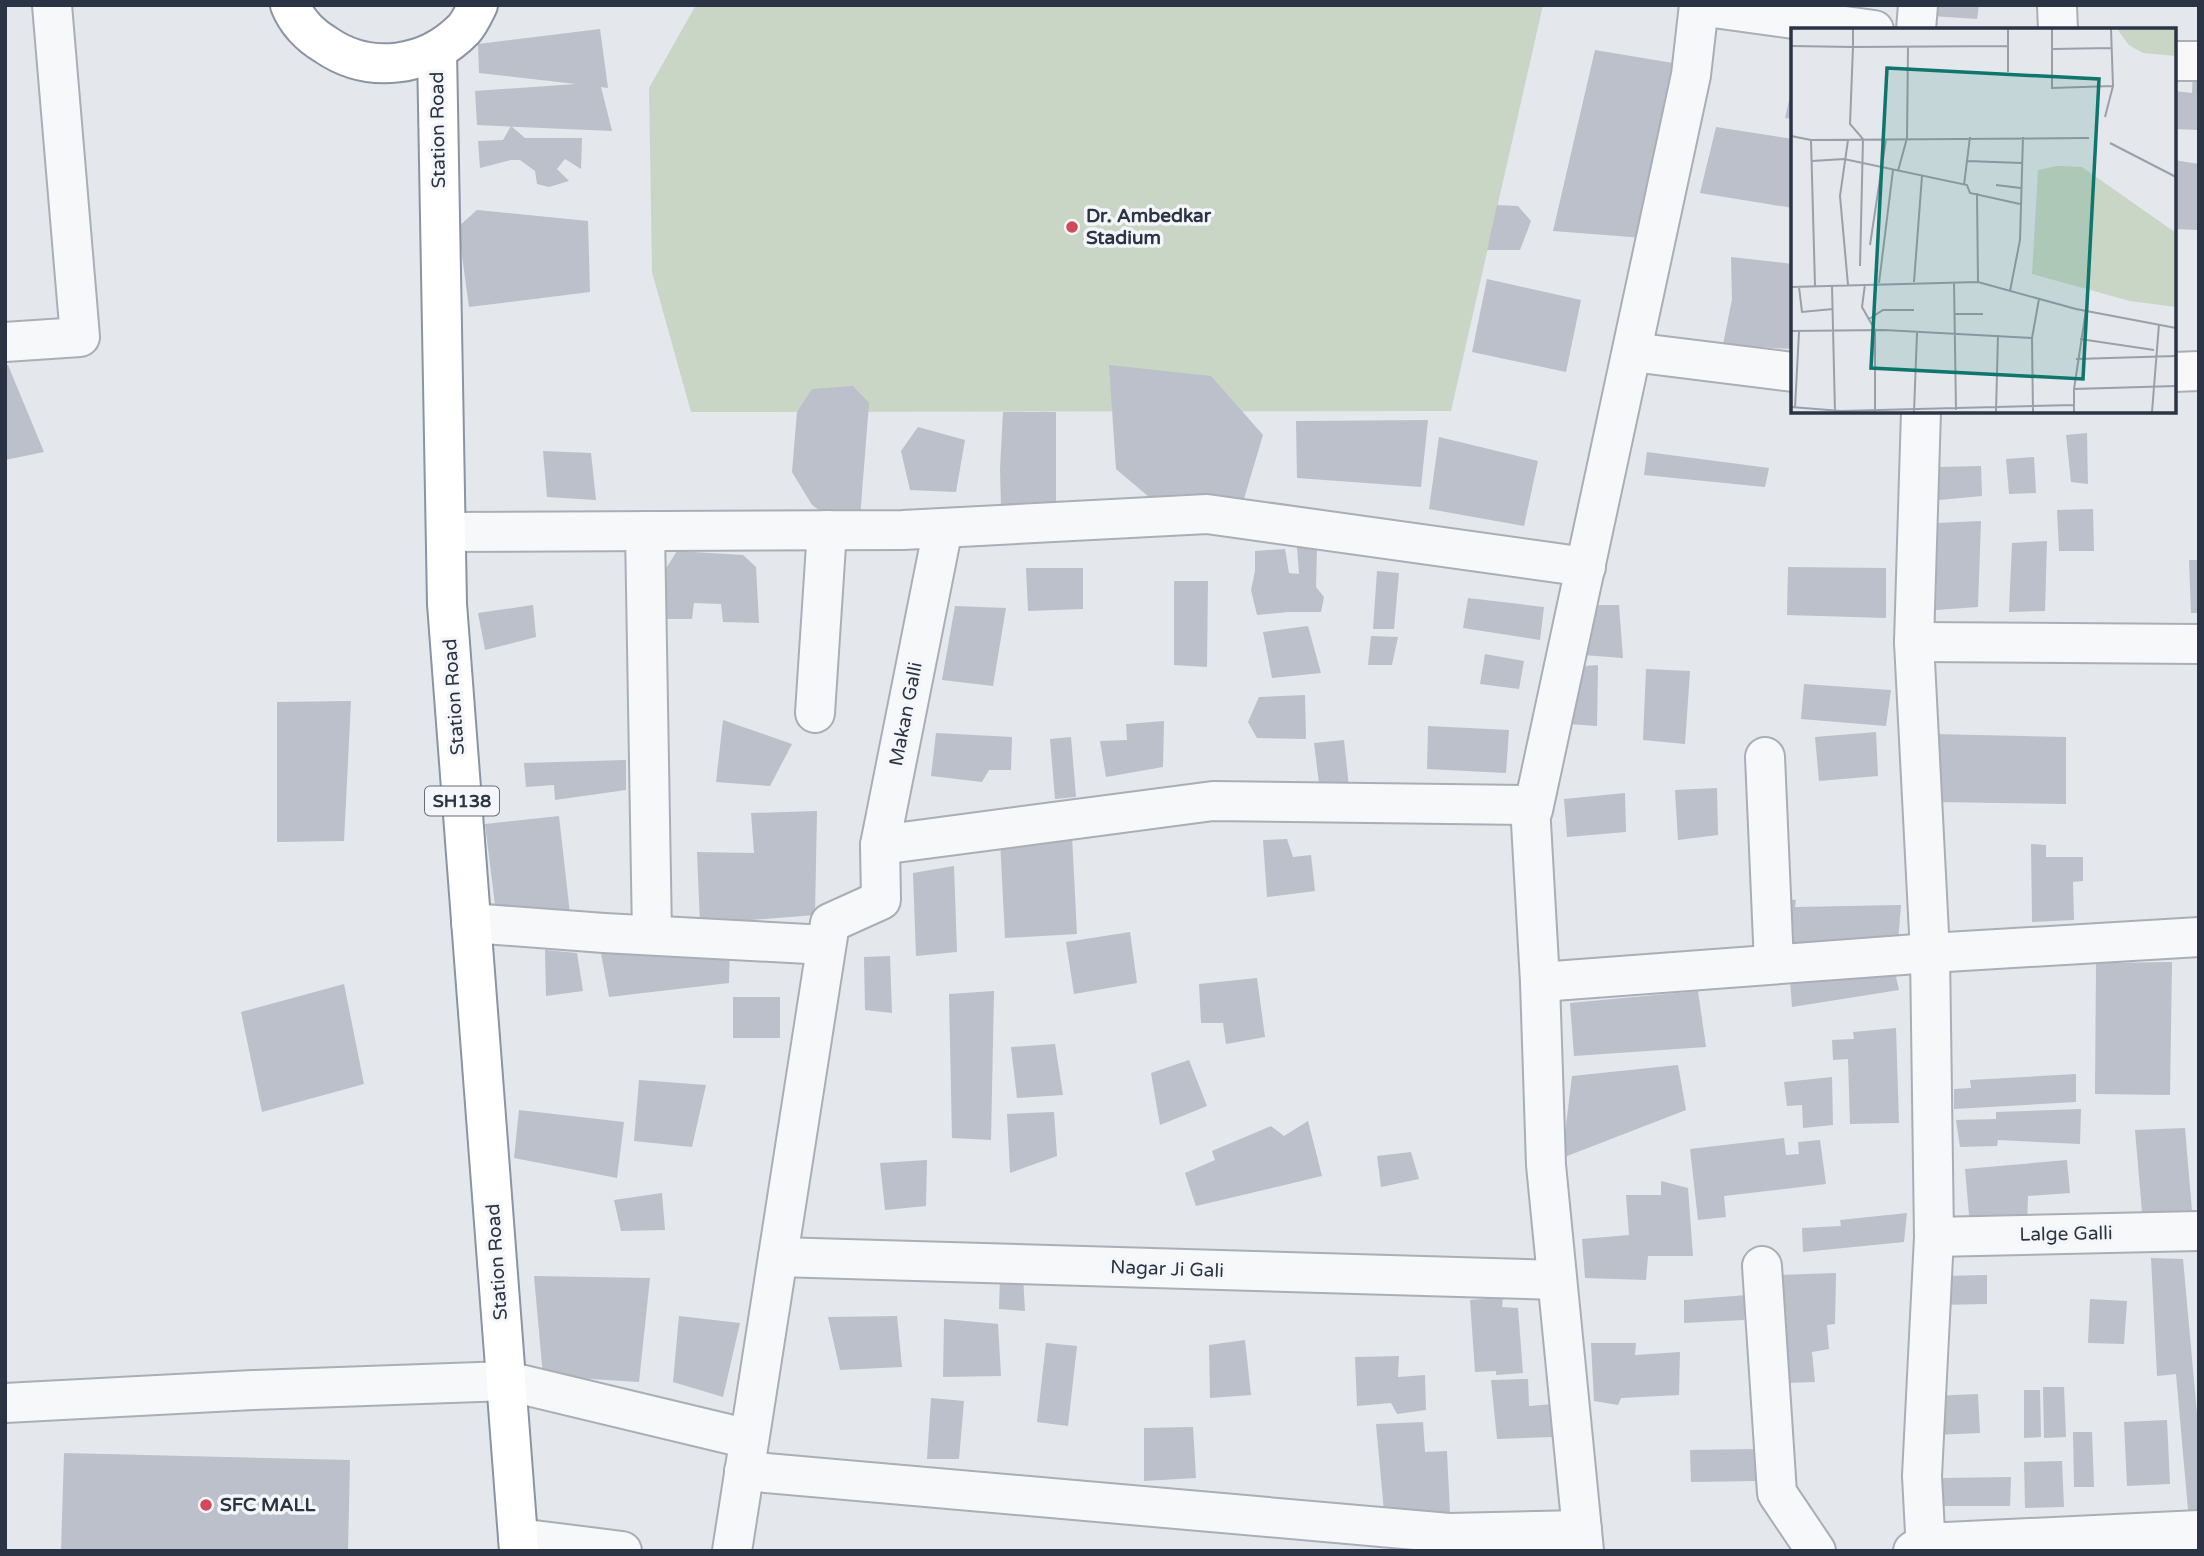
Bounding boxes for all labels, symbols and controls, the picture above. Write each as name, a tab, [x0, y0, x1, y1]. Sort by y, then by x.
inset map	[1791, 28, 2176, 413]
street label: Station Road	[426, 71, 450, 189]
place label: Dr. Ambedkar Stadium	[1086, 205, 1212, 249]
marker: Dr. Ambedkar Stadium	[1064, 219, 1080, 235]
street label: Station Road	[439, 638, 469, 756]
street label: Makan Galli	[885, 660, 927, 768]
road number: SH138	[425, 786, 499, 816]
street label: Station Road	[482, 1203, 512, 1321]
street label: Lalge Galli	[2019, 1222, 2113, 1246]
street label: Nagar Ji Gali	[1110, 1256, 1224, 1282]
place label: SFC MALL	[220, 1494, 316, 1516]
marker: SFC MALL	[198, 1497, 214, 1513]

